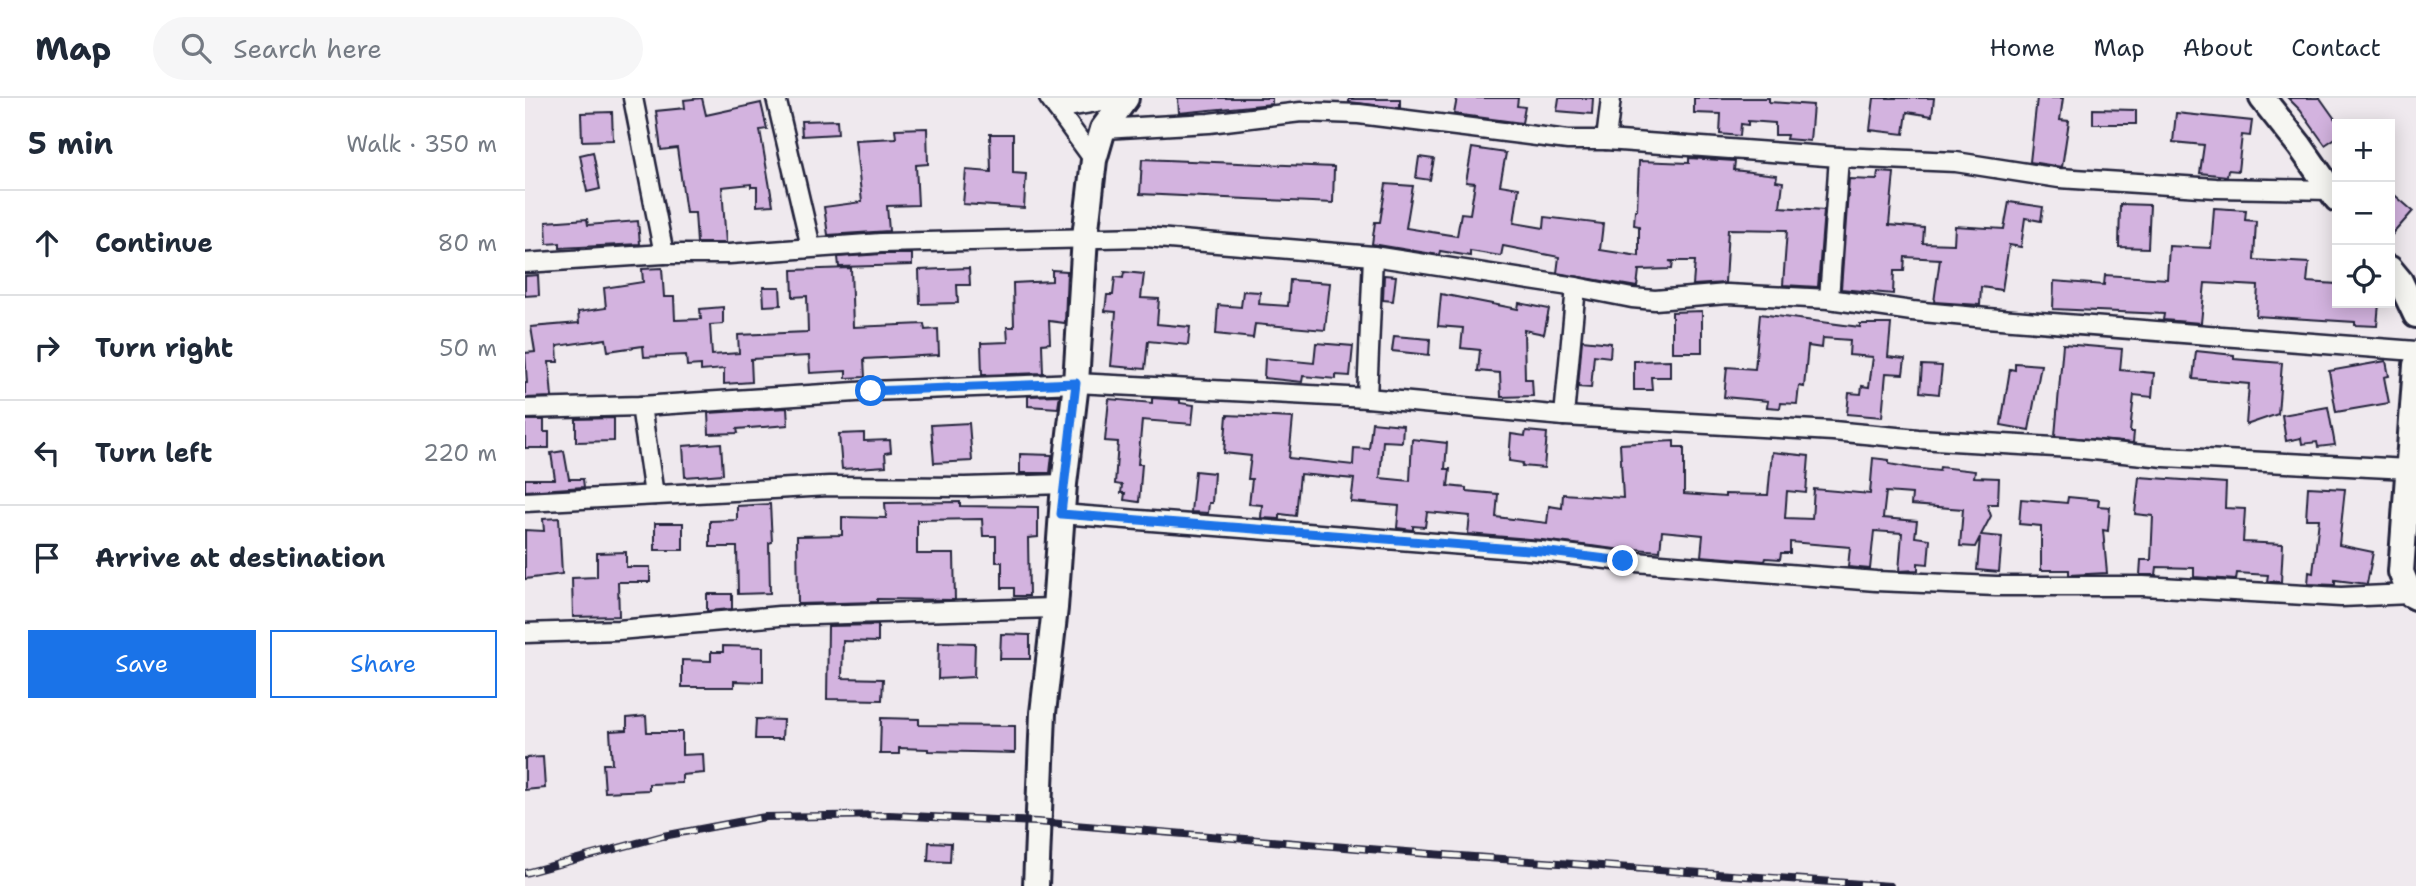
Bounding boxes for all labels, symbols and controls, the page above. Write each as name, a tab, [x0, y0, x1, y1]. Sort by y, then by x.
search box	[153, 17, 643, 80]
text: Map	[35, 26, 111, 71]
icon: search	[177, 29, 215, 67]
text: Search here	[233, 31, 382, 66]
text: Home	[1989, 32, 2055, 64]
text: Map	[2093, 32, 2145, 64]
text: About	[2183, 32, 2253, 64]
text: Contact	[2291, 32, 2381, 64]
map controls	[2332, 119, 2395, 308]
button: +	[2332, 119, 2395, 182]
text: 5 min	[28, 123, 113, 164]
text: Walk · 350 m	[346, 129, 497, 159]
button: −	[2332, 182, 2395, 245]
icon: ahead	[28, 224, 66, 262]
text: Continue	[95, 225, 213, 260]
text: 80 m	[438, 228, 497, 258]
button: locate	[2332, 245, 2395, 308]
icon: right	[28, 329, 66, 367]
text: Turn right	[95, 330, 233, 365]
text: 50 m	[439, 333, 497, 363]
route start	[855, 375, 886, 406]
icon: left	[28, 434, 66, 472]
text: Turn left	[95, 435, 212, 470]
text: 220 m	[423, 438, 497, 468]
icon: arrive	[28, 539, 66, 577]
text: Arrive at destination	[95, 540, 385, 575]
route end	[1607, 545, 1638, 576]
button: Save	[28, 630, 256, 698]
button: Share	[270, 630, 497, 698]

